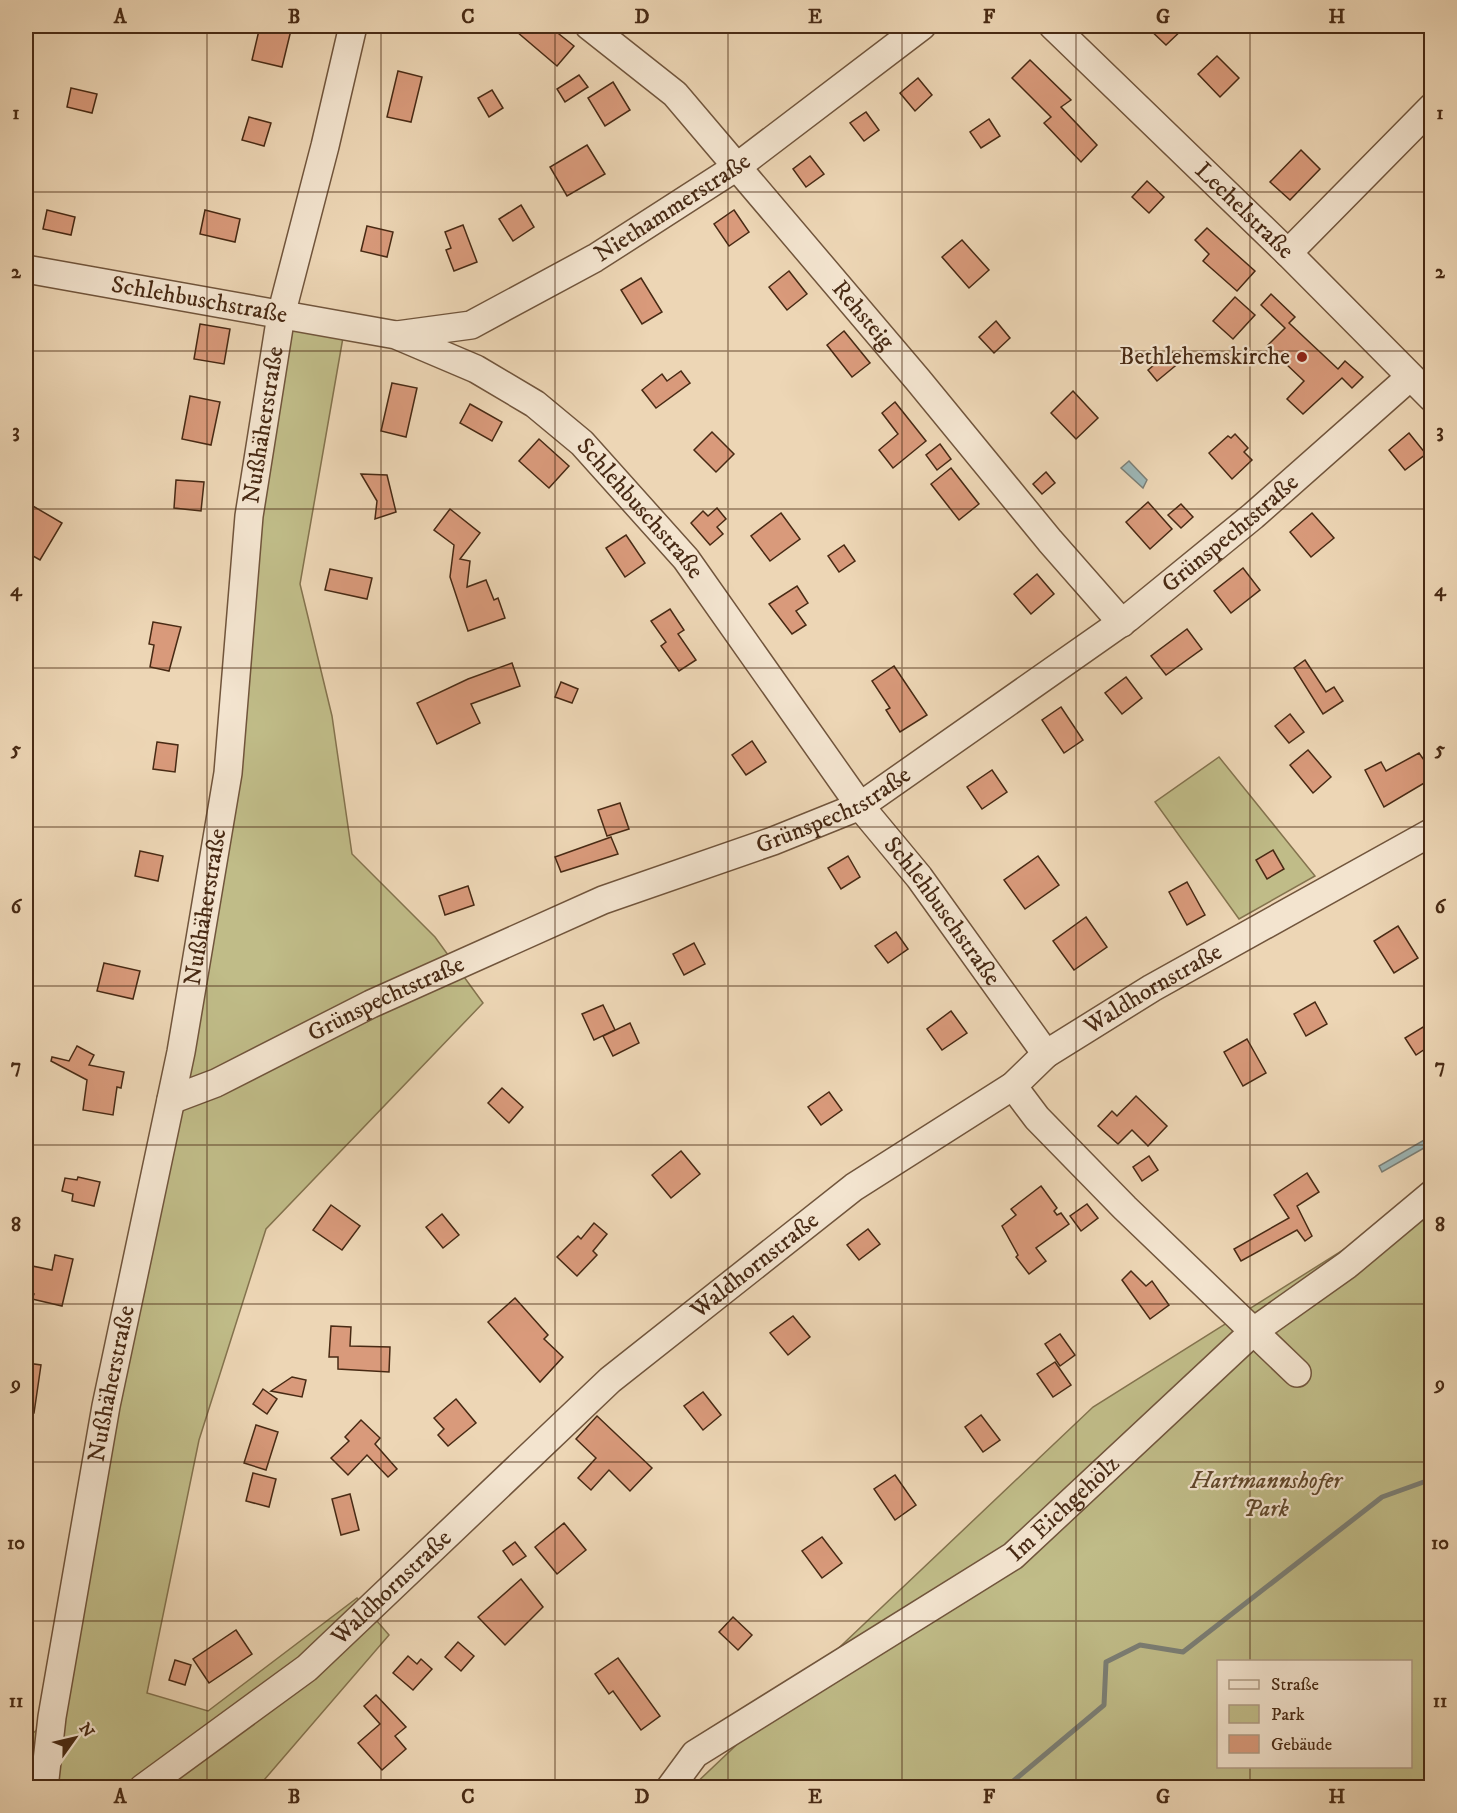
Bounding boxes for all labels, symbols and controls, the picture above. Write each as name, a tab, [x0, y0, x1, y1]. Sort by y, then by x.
text: A	[113, 5, 128, 30]
text: B	[288, 5, 300, 30]
text: C	[461, 5, 475, 30]
text: D	[635, 5, 650, 30]
text: E	[808, 5, 822, 30]
text: F	[983, 5, 996, 30]
text: G	[1156, 5, 1170, 30]
text: H	[1329, 5, 1346, 30]
text: 1	[12, 101, 20, 126]
text: 1	[1436, 101, 1444, 126]
street label: Niethammerstraße	[589, 147, 757, 269]
street label: Lechelstraße	[1188, 156, 1300, 266]
text: 2	[11, 260, 22, 285]
text: 2	[1435, 260, 1446, 285]
street label: Schlehbuschstraße	[109, 269, 290, 330]
street label: Rehsteig	[825, 274, 901, 356]
place label: Bethlehemskirche	[1119, 342, 1290, 372]
street label: Nußhäherstraße	[236, 344, 291, 506]
marker: Bethlehemskirche	[1295, 350, 1309, 364]
text: 3	[12, 419, 20, 444]
text: 3	[1436, 419, 1444, 444]
street label: Schlehbuschstraße	[570, 432, 710, 585]
street label: Grünspechtstraße	[1156, 468, 1305, 599]
text: 4	[10, 578, 23, 603]
text: 4	[1434, 578, 1447, 603]
text: 5	[10, 737, 21, 762]
text: 5	[1434, 737, 1445, 762]
street label: Grünspechtstraße	[752, 760, 917, 861]
street label: Nußhäherstraße	[177, 826, 233, 988]
street label: Schlehbuschstraße	[877, 831, 1007, 992]
text: 6	[11, 895, 23, 920]
text: 6	[1435, 895, 1447, 920]
street label: Waldhornstraße	[1078, 937, 1227, 1042]
street label: Grünspechtstraße	[303, 949, 469, 1049]
text: 7	[11, 1054, 21, 1079]
text: 7	[1435, 1054, 1445, 1079]
street label: Waldhornstraße	[684, 1206, 825, 1326]
text: 8	[11, 1213, 21, 1238]
text: 8	[1435, 1213, 1445, 1238]
street label: Nußhäherstraße	[82, 1303, 142, 1464]
text: 9	[9, 1372, 21, 1397]
text: 9	[1433, 1372, 1445, 1397]
street label: Im Eichgehölz	[1001, 1449, 1126, 1568]
park label: Hartmannshofer Park	[1189, 1466, 1344, 1524]
street label: Waldhornstraße	[324, 1523, 458, 1652]
text: 10	[7, 1531, 25, 1556]
text: 10	[1431, 1531, 1449, 1556]
legend	[1217, 1660, 1412, 1768]
text: Straße	[1271, 1674, 1319, 1696]
text: 11	[9, 1689, 23, 1714]
text: 11	[1433, 1689, 1447, 1714]
text: Park	[1271, 1704, 1305, 1726]
north arrow	[45, 1708, 105, 1768]
text: N	[75, 1719, 99, 1741]
text: Gebäude	[1271, 1734, 1332, 1756]
text: A	[113, 1785, 128, 1810]
text: B	[288, 1785, 300, 1810]
text: C	[461, 1785, 475, 1810]
text: D	[635, 1785, 650, 1810]
text: E	[808, 1785, 822, 1810]
text: F	[983, 1785, 996, 1810]
text: G	[1156, 1785, 1170, 1810]
text: H	[1329, 1785, 1346, 1810]

